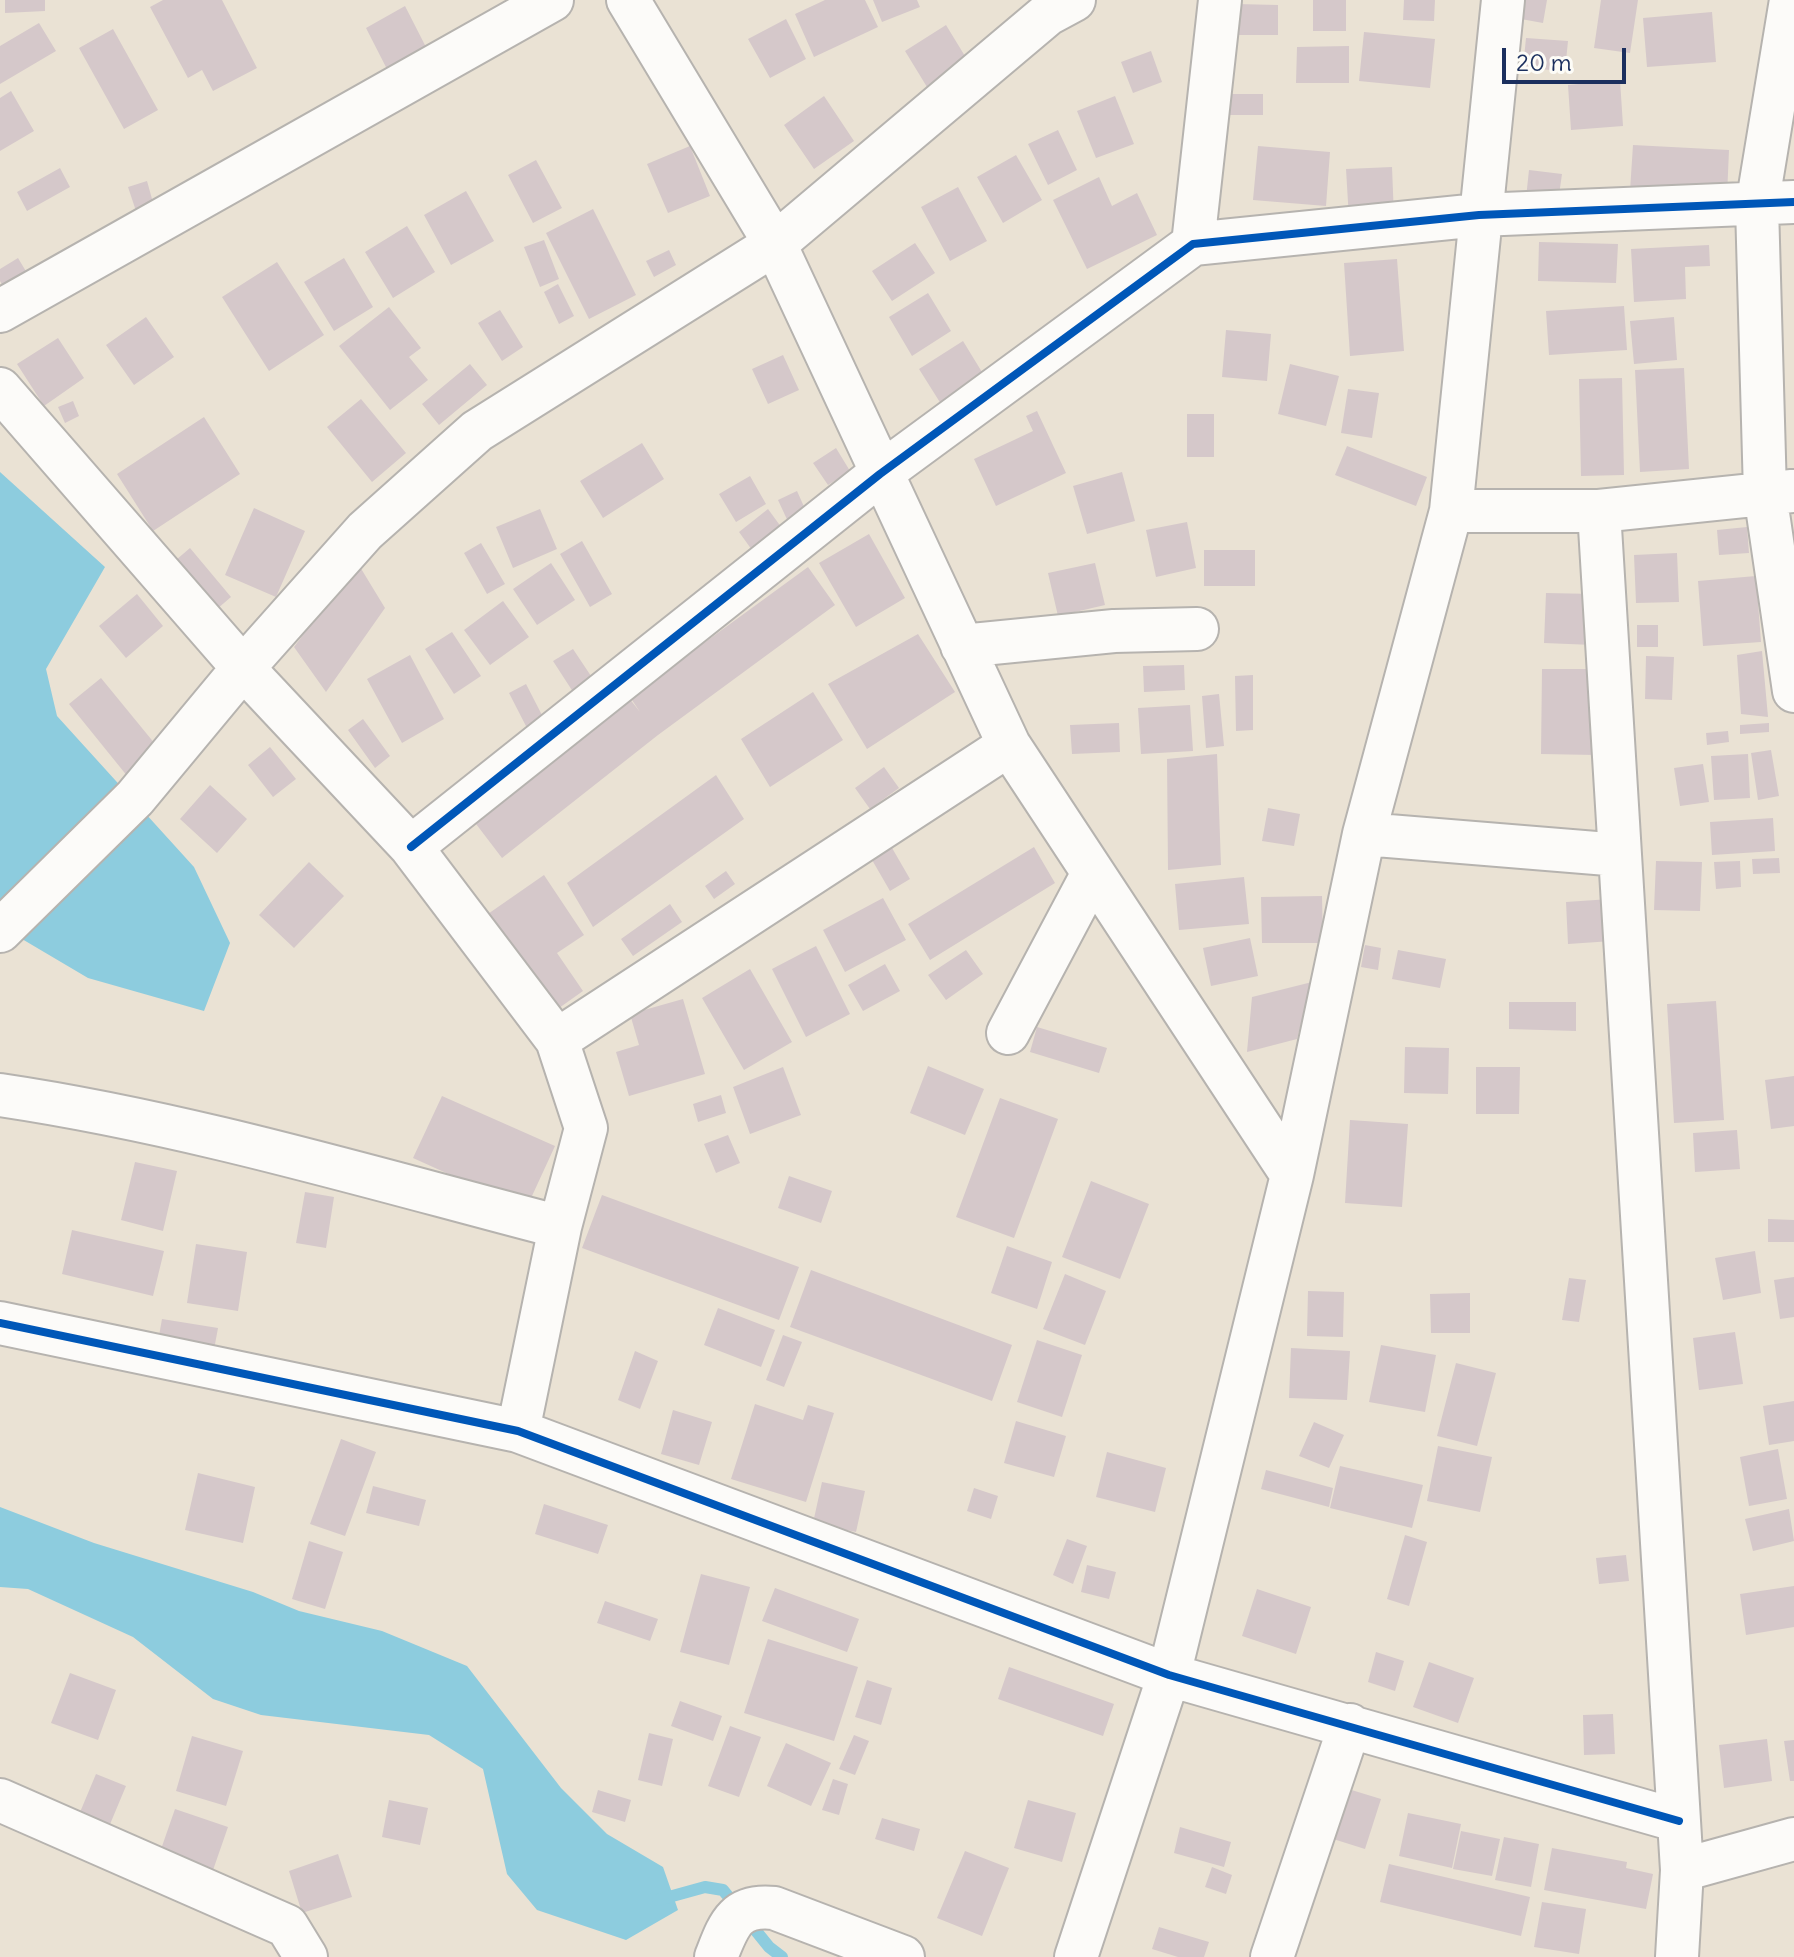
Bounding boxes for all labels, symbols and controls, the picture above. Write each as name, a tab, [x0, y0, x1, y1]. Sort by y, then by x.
scale bar	[1506, 32, 1630, 82]
text: 20 m	[1516, 47, 1572, 77]

